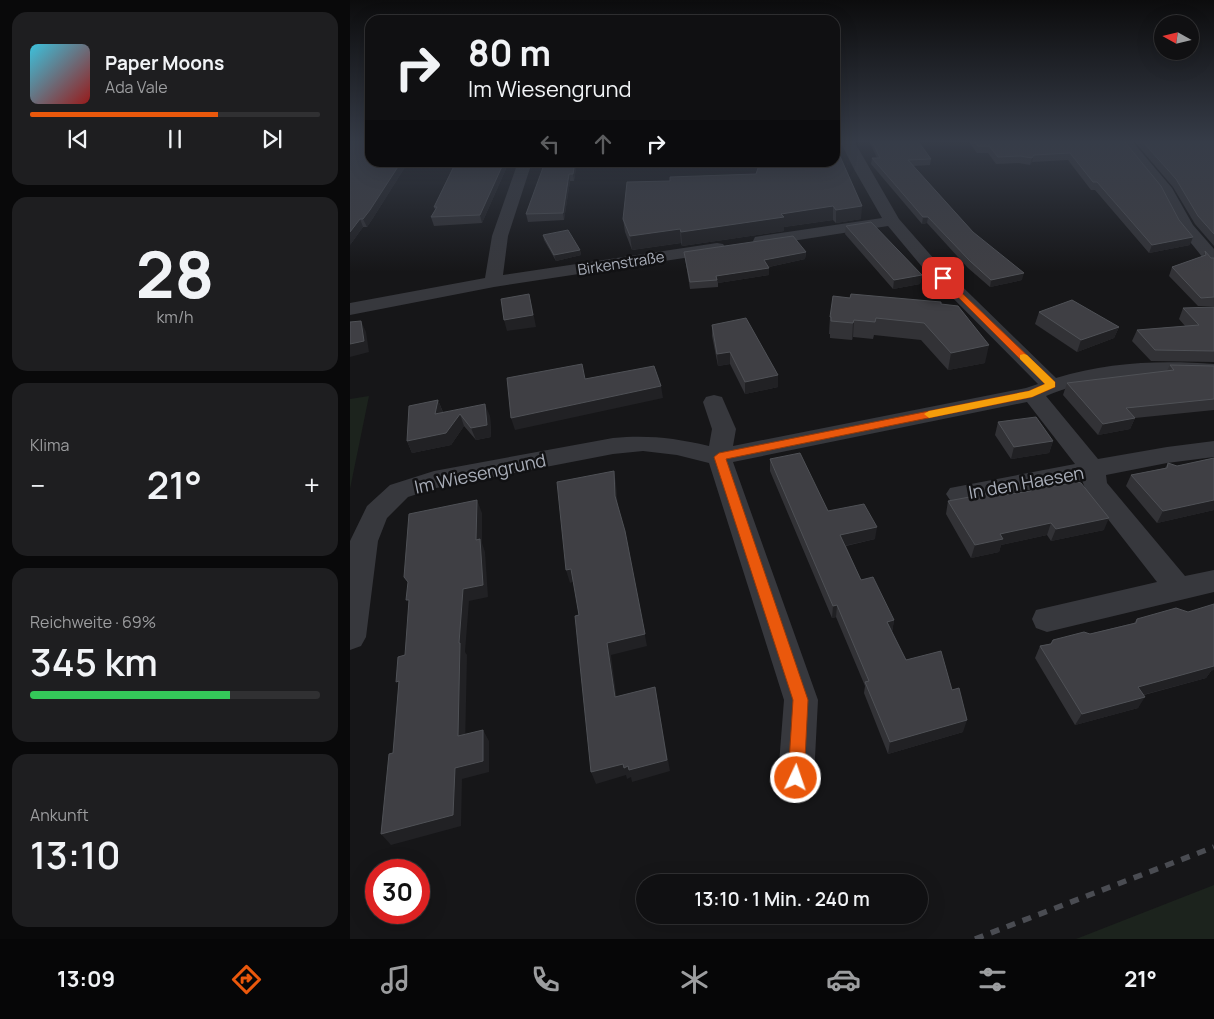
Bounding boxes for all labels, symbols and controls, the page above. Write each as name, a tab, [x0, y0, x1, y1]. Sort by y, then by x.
north arrow	[1154, 15, 1199, 60]
map controls	[1154, 15, 1199, 60]
text: 80 m	[468, 29, 551, 77]
icon: right	[385, 35, 450, 100]
text: Paper Moons	[105, 50, 224, 76]
text: Im Wiesengrund	[468, 74, 632, 104]
text: Ada Vale	[105, 76, 168, 98]
icon: previous	[64, 125, 92, 153]
icon: pause	[161, 125, 189, 153]
icon: next	[258, 125, 286, 153]
icon: left	[536, 130, 564, 158]
icon: ahead	[589, 130, 617, 158]
icon: right	[642, 130, 670, 158]
text: 28	[136, 229, 214, 318]
street label: Birkenstraße	[576, 246, 666, 280]
pin	[922, 257, 964, 299]
icon: arrive	[929, 264, 957, 292]
text: km/h	[156, 306, 194, 328]
text: Klima	[30, 434, 69, 456]
street label: Im Wiesengrund	[412, 447, 548, 499]
text: 21°	[147, 458, 202, 510]
street label: In den Haesen	[966, 460, 1086, 504]
text: −	[30, 466, 45, 504]
text: +	[304, 466, 320, 504]
text: Reichweite · 69%	[30, 611, 156, 633]
text: 345 km	[30, 635, 158, 687]
position arrow	[769, 751, 821, 803]
text: Ankunft	[30, 804, 89, 826]
text: 13:10	[30, 828, 121, 880]
speed limit sign: 30	[365, 859, 430, 924]
text: 13:10 · 1 Min. · 240 m	[694, 886, 870, 912]
icon: directions	[229, 962, 264, 997]
icon: music	[378, 962, 413, 997]
icon: phone	[528, 962, 563, 997]
icon: climate	[677, 962, 712, 997]
icon: car	[826, 962, 861, 997]
icon: filters	[975, 962, 1010, 997]
text: 13:09	[57, 964, 115, 994]
text: 21°	[1124, 964, 1157, 994]

